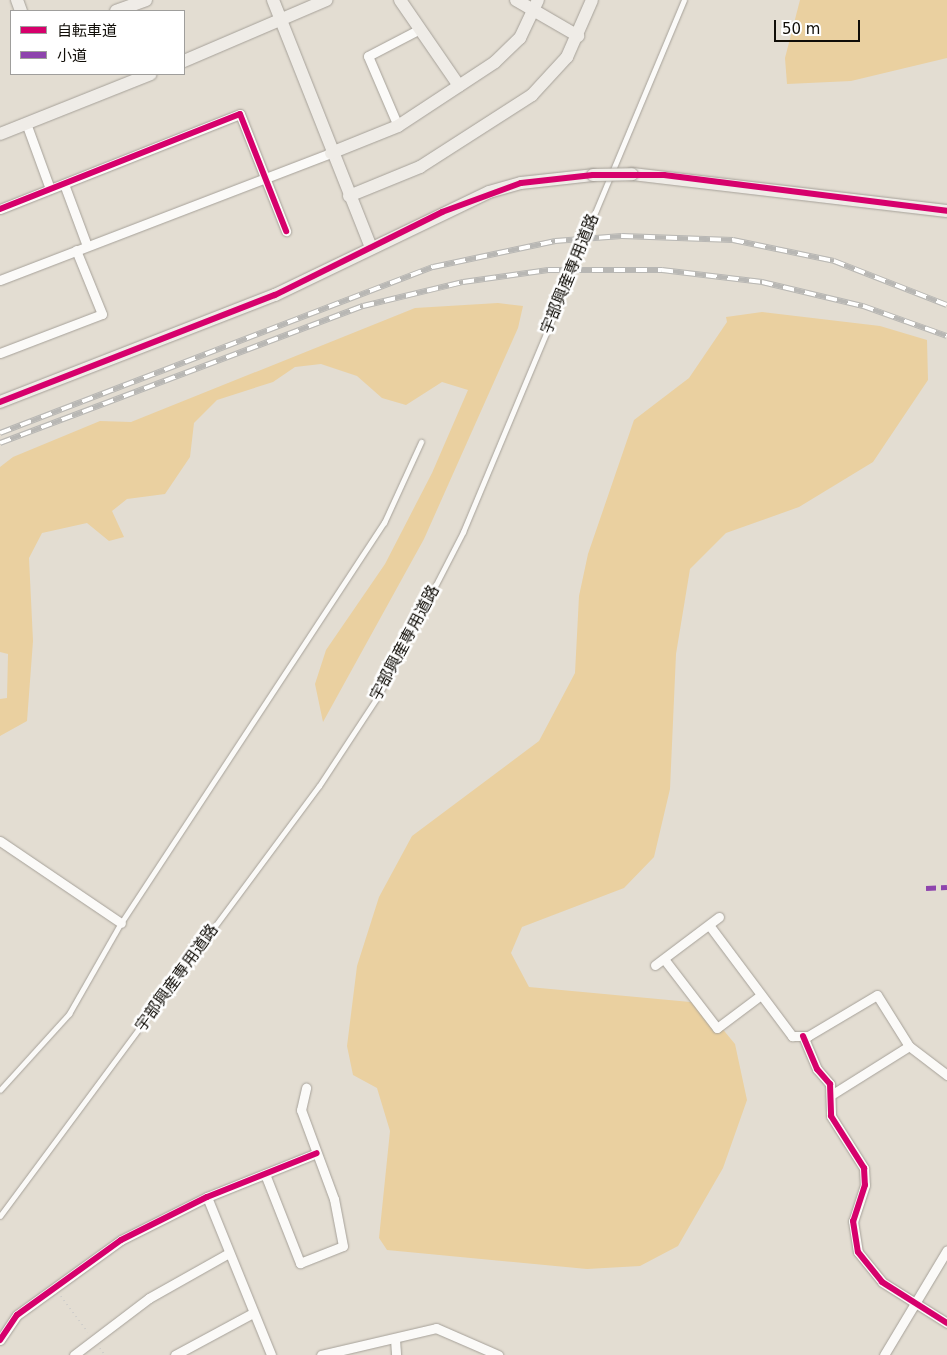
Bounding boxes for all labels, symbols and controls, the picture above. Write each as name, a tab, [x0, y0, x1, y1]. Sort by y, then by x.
legend	[10, 10, 185, 75]
scale bar	[777, 10, 863, 42]
text: 50 m	[782, 20, 820, 38]
text: 自転車道	[57, 22, 117, 40]
text: 小道	[57, 47, 87, 65]
street label: 宇部興産専用道路	[537, 211, 603, 337]
street label: 宇部興産専用道路	[366, 582, 444, 704]
street label: 宇部興産専用道路	[132, 921, 222, 1035]

